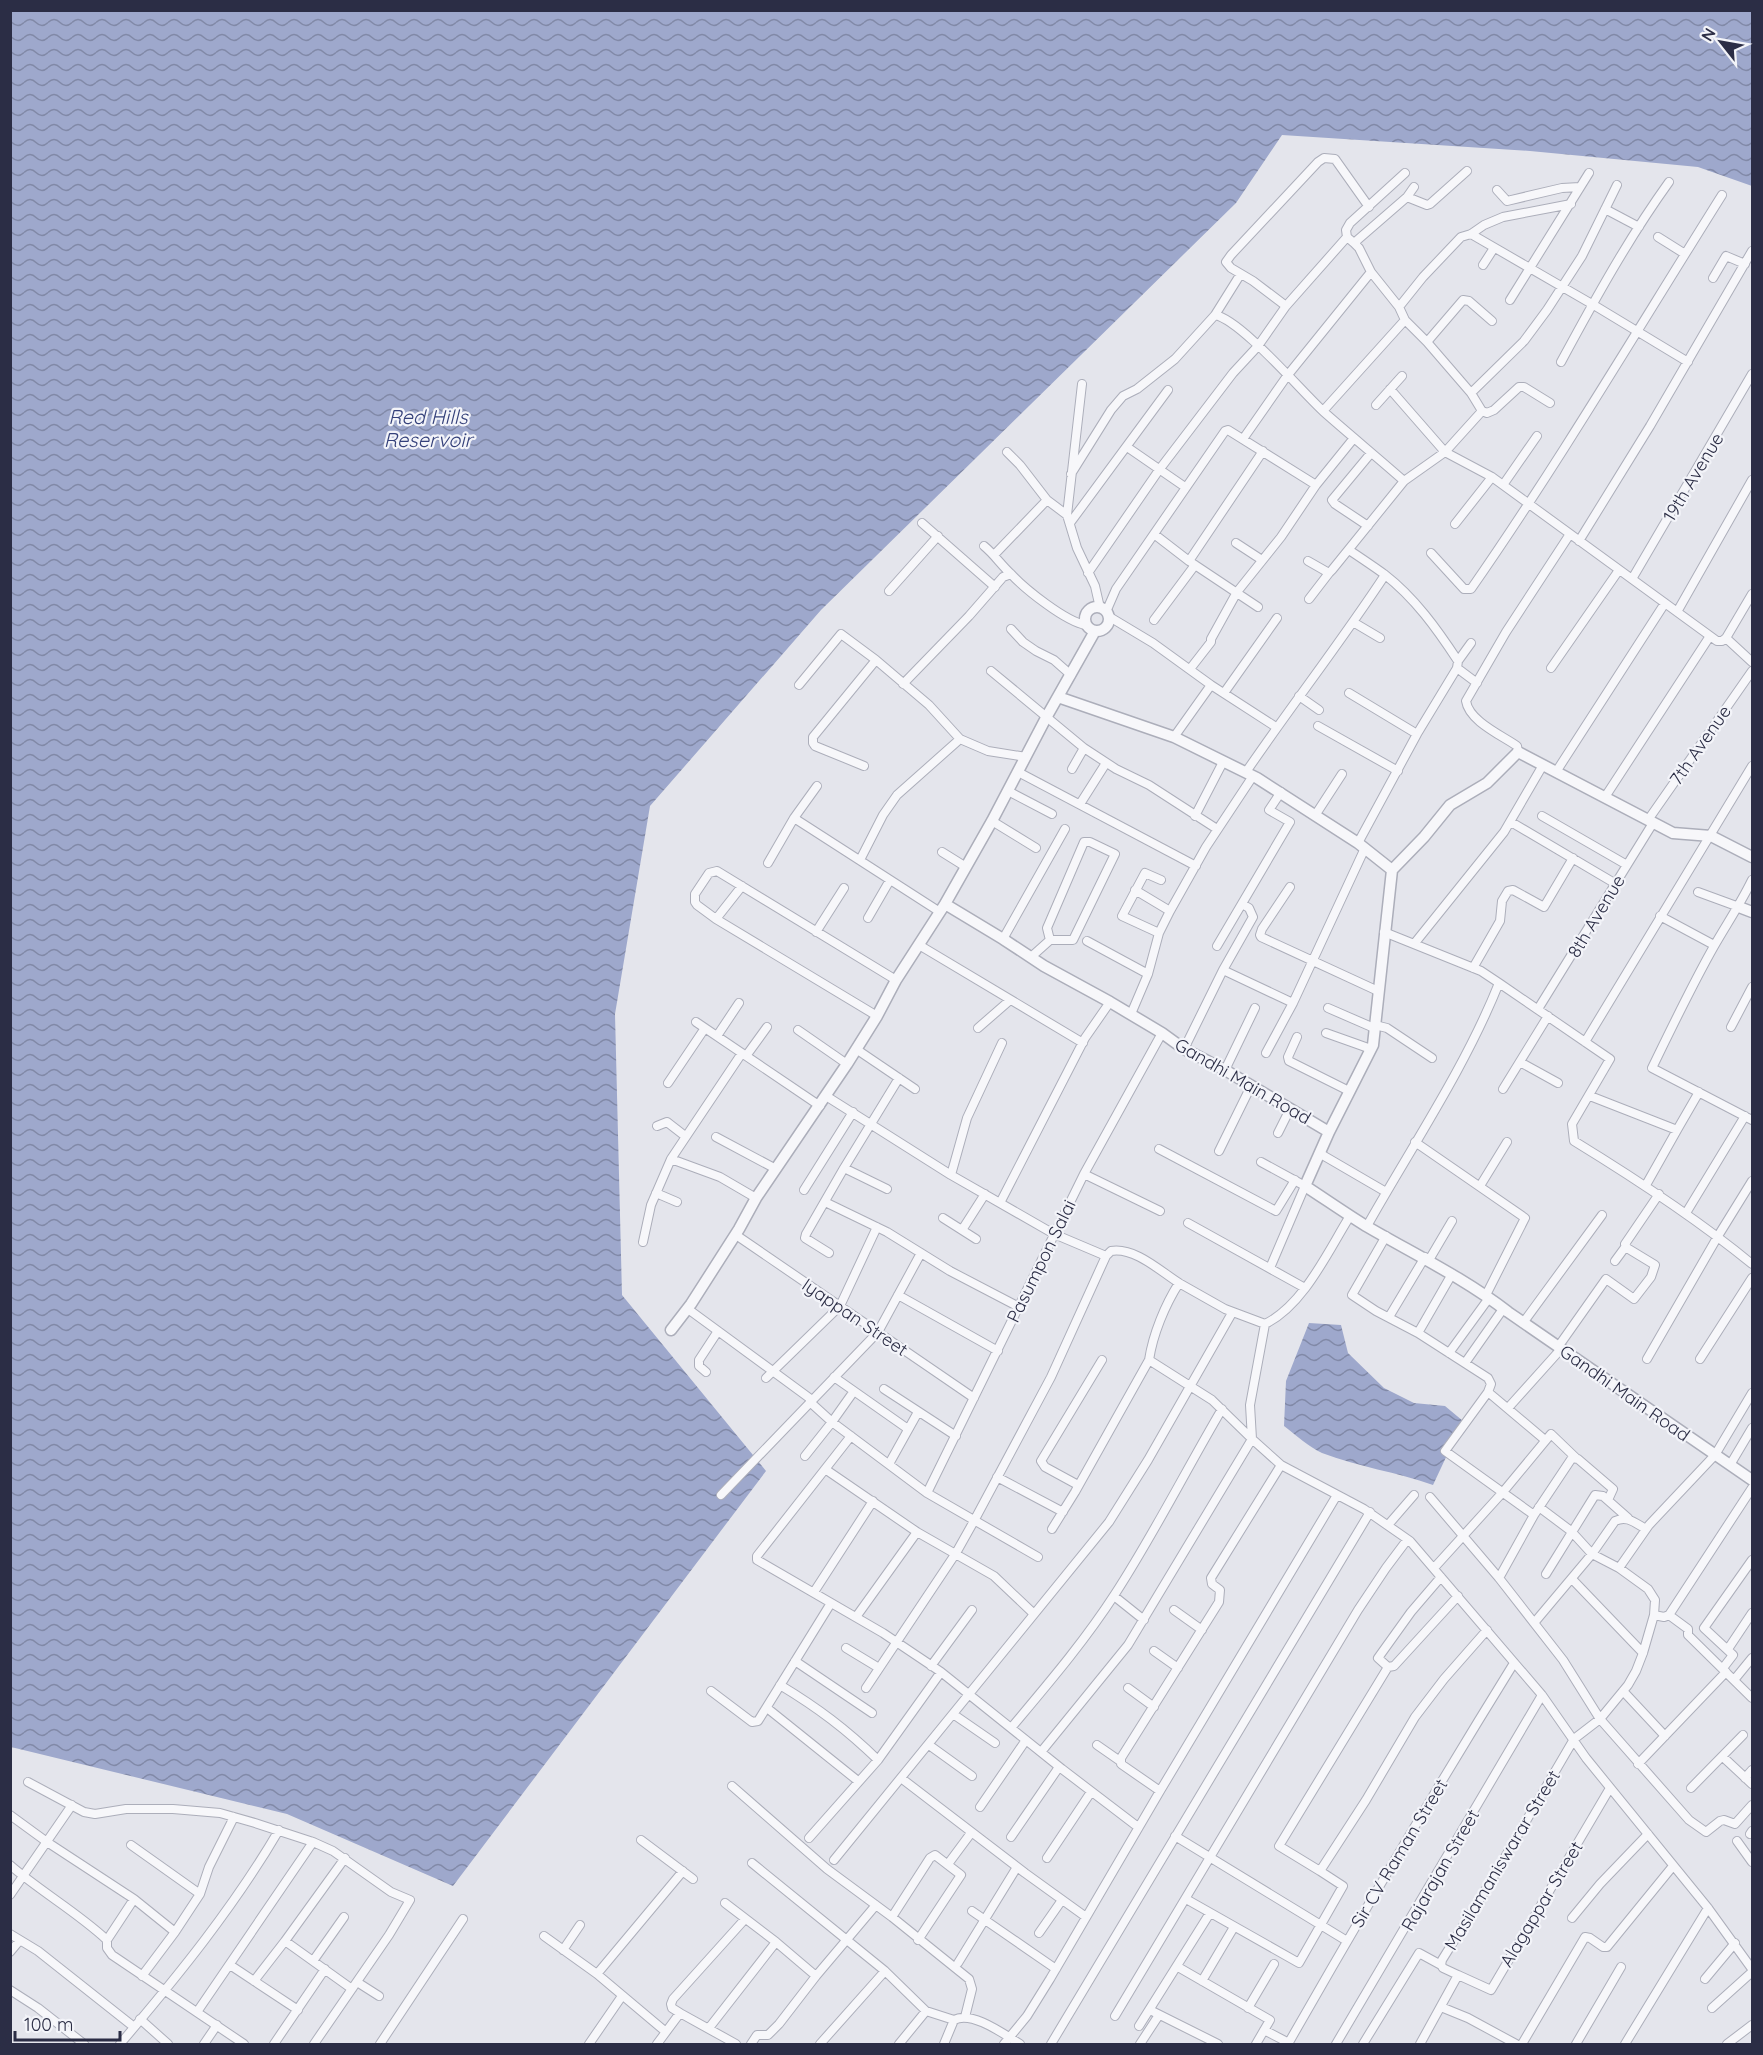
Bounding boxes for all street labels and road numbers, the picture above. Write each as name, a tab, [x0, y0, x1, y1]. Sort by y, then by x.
street label: 19th Avenue	[1658, 428, 1728, 526]
street label: 7th Avenue	[1664, 701, 1736, 789]
street label: 8th Avenue	[1562, 870, 1630, 962]
street label: Gandhi Main Road	[1171, 1033, 1315, 1129]
street label: Pasumpon Salai	[1001, 1196, 1081, 1326]
street label: Iyappan Street	[798, 1273, 912, 1361]
street label: Gandhi Main Road	[1555, 1340, 1695, 1446]
street label: Masilamaniswarar Street	[1439, 1766, 1565, 1954]
street label: Sir CV Raman Street	[1346, 1775, 1452, 1931]
street label: Rajarajan Street	[1396, 1805, 1484, 1935]
street label: Alagappar Street	[1494, 1837, 1588, 1971]

